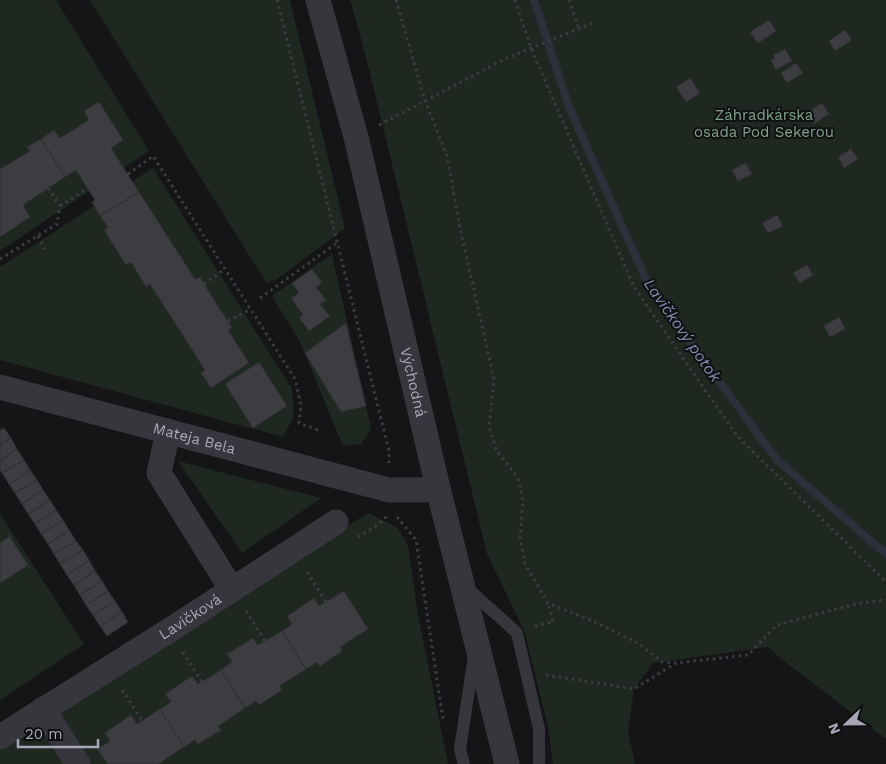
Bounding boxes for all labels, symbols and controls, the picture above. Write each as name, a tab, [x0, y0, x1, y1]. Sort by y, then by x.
park label: Záhradkárska osada Pod Sekerou	[694, 106, 834, 141]
water label: Lavičkový potok	[640, 275, 726, 387]
street label: Východná	[396, 345, 430, 419]
street label: Mateja Bela	[151, 419, 238, 458]
street label: Lavičková	[156, 590, 225, 644]
north arrow	[821, 699, 871, 749]
scale bar	[18, 716, 98, 748]
text: N	[825, 721, 843, 737]
text: 20 m	[25, 725, 63, 743]

